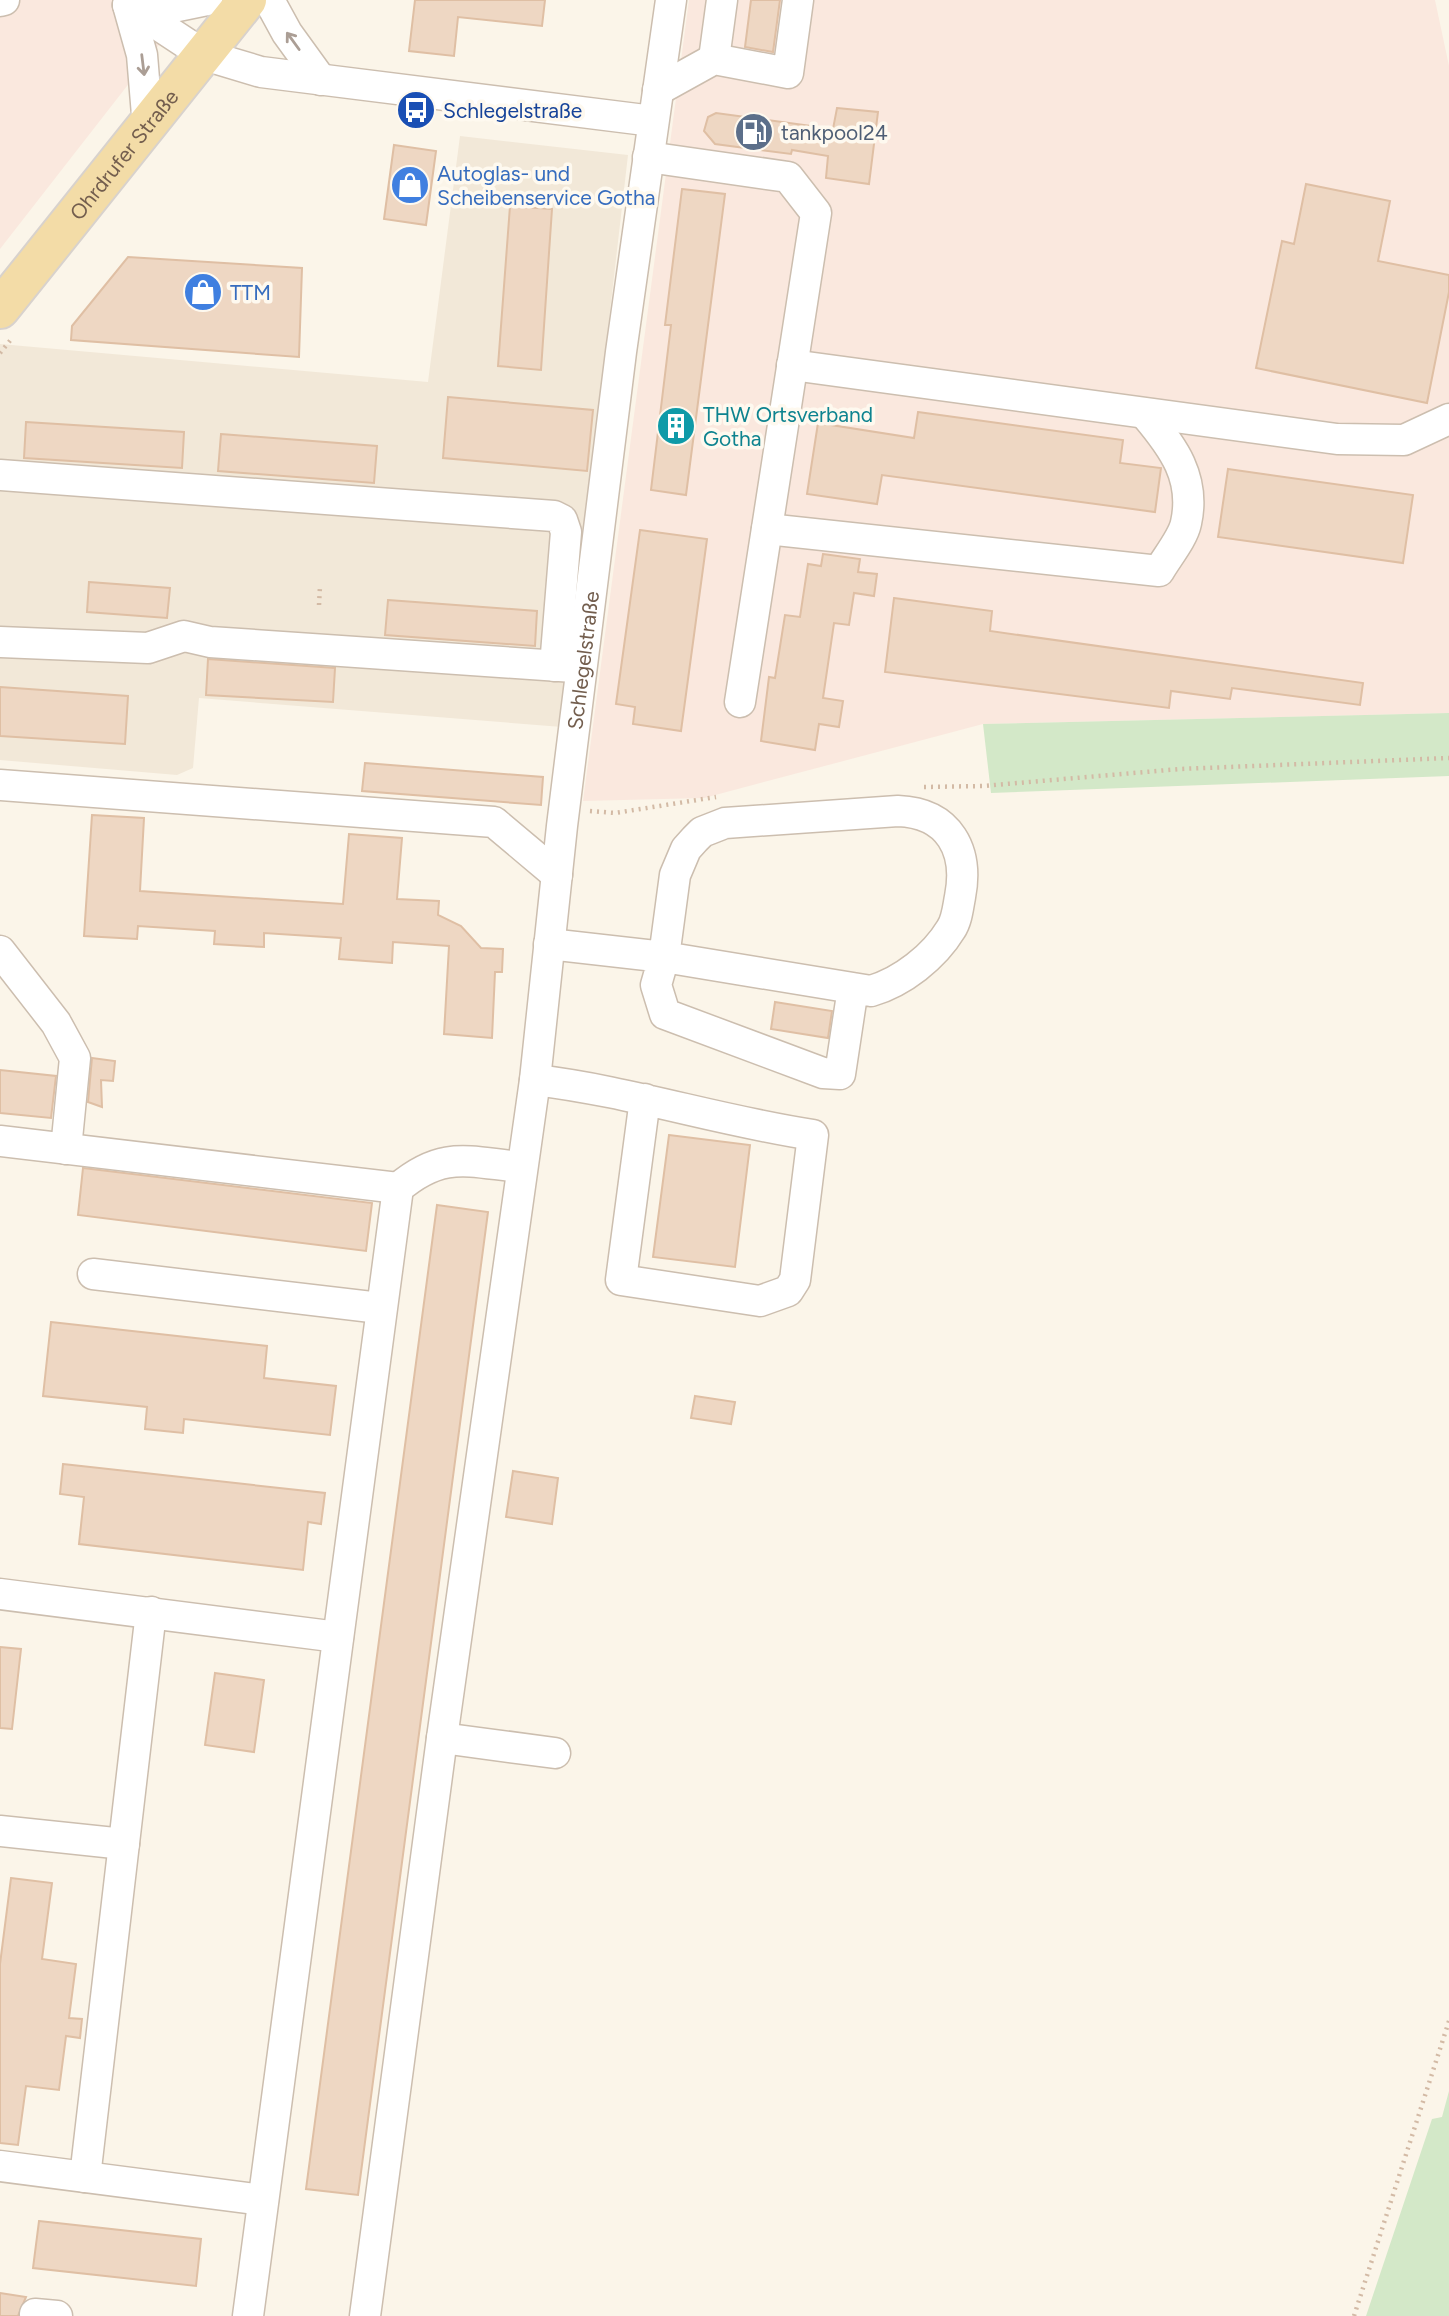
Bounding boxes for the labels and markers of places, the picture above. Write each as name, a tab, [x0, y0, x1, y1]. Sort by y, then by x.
bus stop icon: Schlegelstraße	[395, 89, 437, 131]
place label: Schlegelstraße	[443, 98, 582, 123]
fuel station icon: tankpool24	[733, 111, 775, 153]
place label: tankpool24	[781, 120, 888, 145]
place label: Autoglas- und Scheibenservice Gotha	[437, 161, 655, 210]
shop icon: Autoglas- und Scheibenservice Gotha	[389, 164, 431, 206]
shop icon: TTM	[182, 271, 224, 313]
place label: TTM	[230, 280, 271, 305]
place label: THW Ortsverband Gotha	[703, 402, 873, 451]
building icon: THW Ortsverband Gotha	[655, 405, 697, 447]

